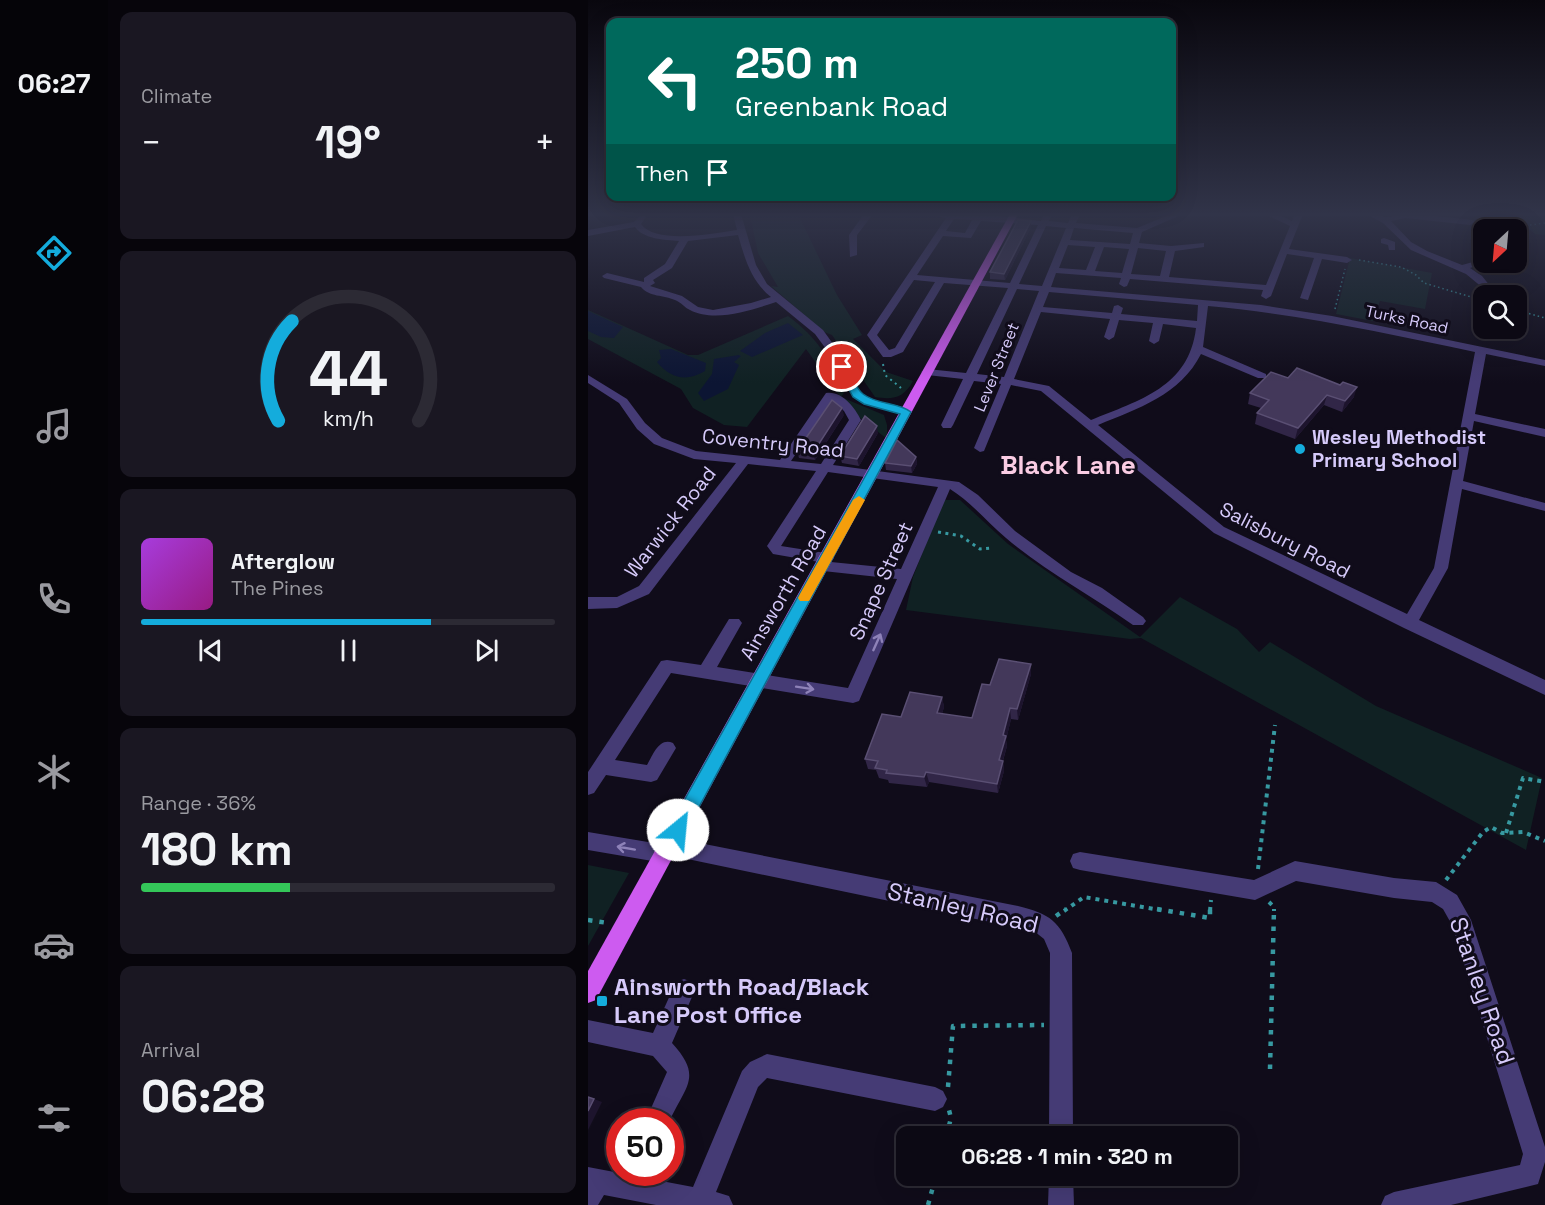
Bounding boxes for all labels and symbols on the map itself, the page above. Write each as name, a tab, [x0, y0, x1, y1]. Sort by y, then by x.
north arrow	[1473, 219, 1527, 273]
street label: Turks Road	[1364, 300, 1450, 339]
street label: Lever Street	[969, 319, 1024, 415]
pin	[816, 341, 867, 392]
street label: Coventry Road	[701, 423, 845, 463]
place label: Wesley Methodist Primary School	[1312, 424, 1486, 473]
marker: Wesley Methodist Primary School	[1293, 442, 1307, 456]
district label: Black Lane	[1000, 448, 1136, 482]
street label: Warwick Road	[618, 461, 722, 583]
street label: Salisbury Road	[1215, 496, 1355, 584]
street label: Snape Street	[843, 518, 919, 644]
street label: Ainsworth Road	[734, 521, 832, 665]
one-way arrow	[872, 633, 883, 652]
one-way arrow	[795, 683, 814, 694]
position arrow	[646, 798, 710, 862]
one-way arrow	[617, 842, 637, 853]
street label: Stanley Road	[885, 875, 1042, 940]
street label: Stanley Road	[1443, 913, 1522, 1069]
place label: Ainsworth Road/Black Lane Post Office	[614, 971, 870, 1030]
marker: Ainsworth Road/Black Lane Post Office	[595, 994, 609, 1008]
speed limit sign: 50	[606, 1108, 684, 1186]

